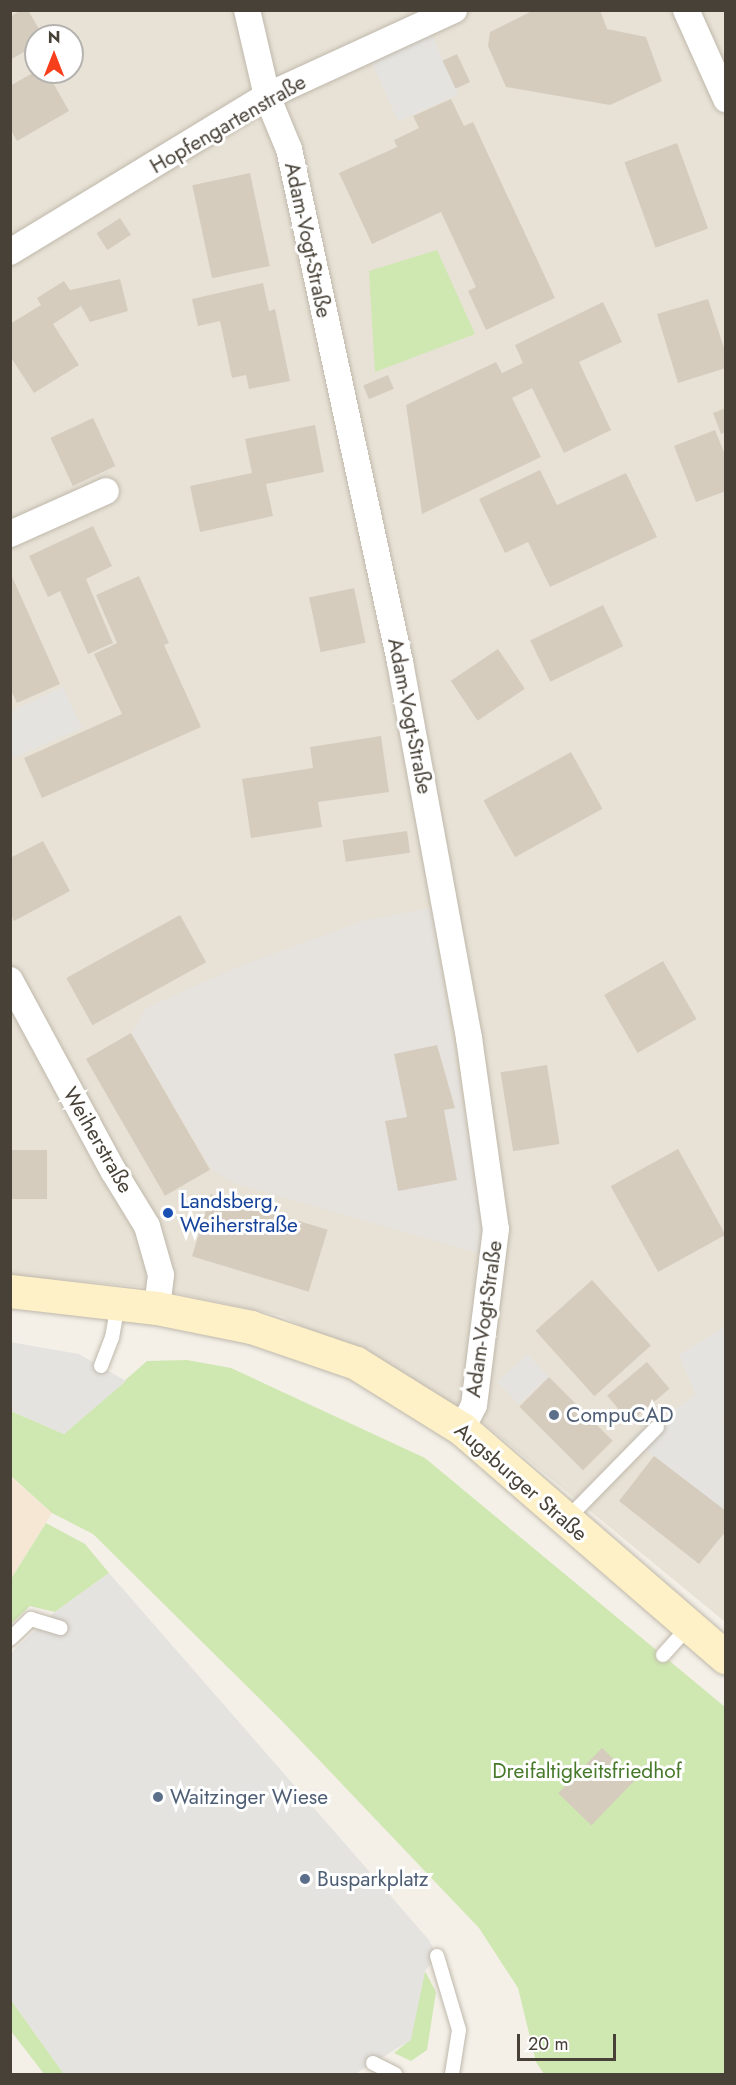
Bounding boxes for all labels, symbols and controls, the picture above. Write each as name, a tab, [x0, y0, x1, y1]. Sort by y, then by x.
north arrow	[24, 24, 84, 84]
text: N	[48, 26, 60, 49]
street label: Hopfengartenstraße	[146, 69, 310, 179]
street label: Adam-Vogt-Straße	[279, 160, 337, 320]
street label: Adam-Vogt-Straße	[383, 636, 437, 796]
street label: Weiherstraße	[58, 1083, 138, 1197]
place label: Landsberg, Weiherstraße	[180, 1188, 298, 1238]
marker: Landsberg, Weiherstraße	[161, 1206, 175, 1220]
street label: Adam-Vogt-Straße	[461, 1239, 507, 1399]
place label: CompuCAD	[566, 1402, 673, 1428]
marker: CompuCAD	[547, 1408, 561, 1422]
street label: Augsburger Straße	[449, 1418, 593, 1546]
park label: Dreifaltigkeitsfriedhof	[492, 1758, 682, 1784]
place label: Waitzinger Wiese	[170, 1784, 328, 1810]
marker: Waitzinger Wiese	[151, 1790, 165, 1804]
place label: Busparkplatz	[317, 1866, 428, 1892]
marker: Busparkplatz	[298, 1872, 312, 1886]
scale bar	[520, 2022, 619, 2060]
text: 20 m	[528, 2031, 568, 2057]

